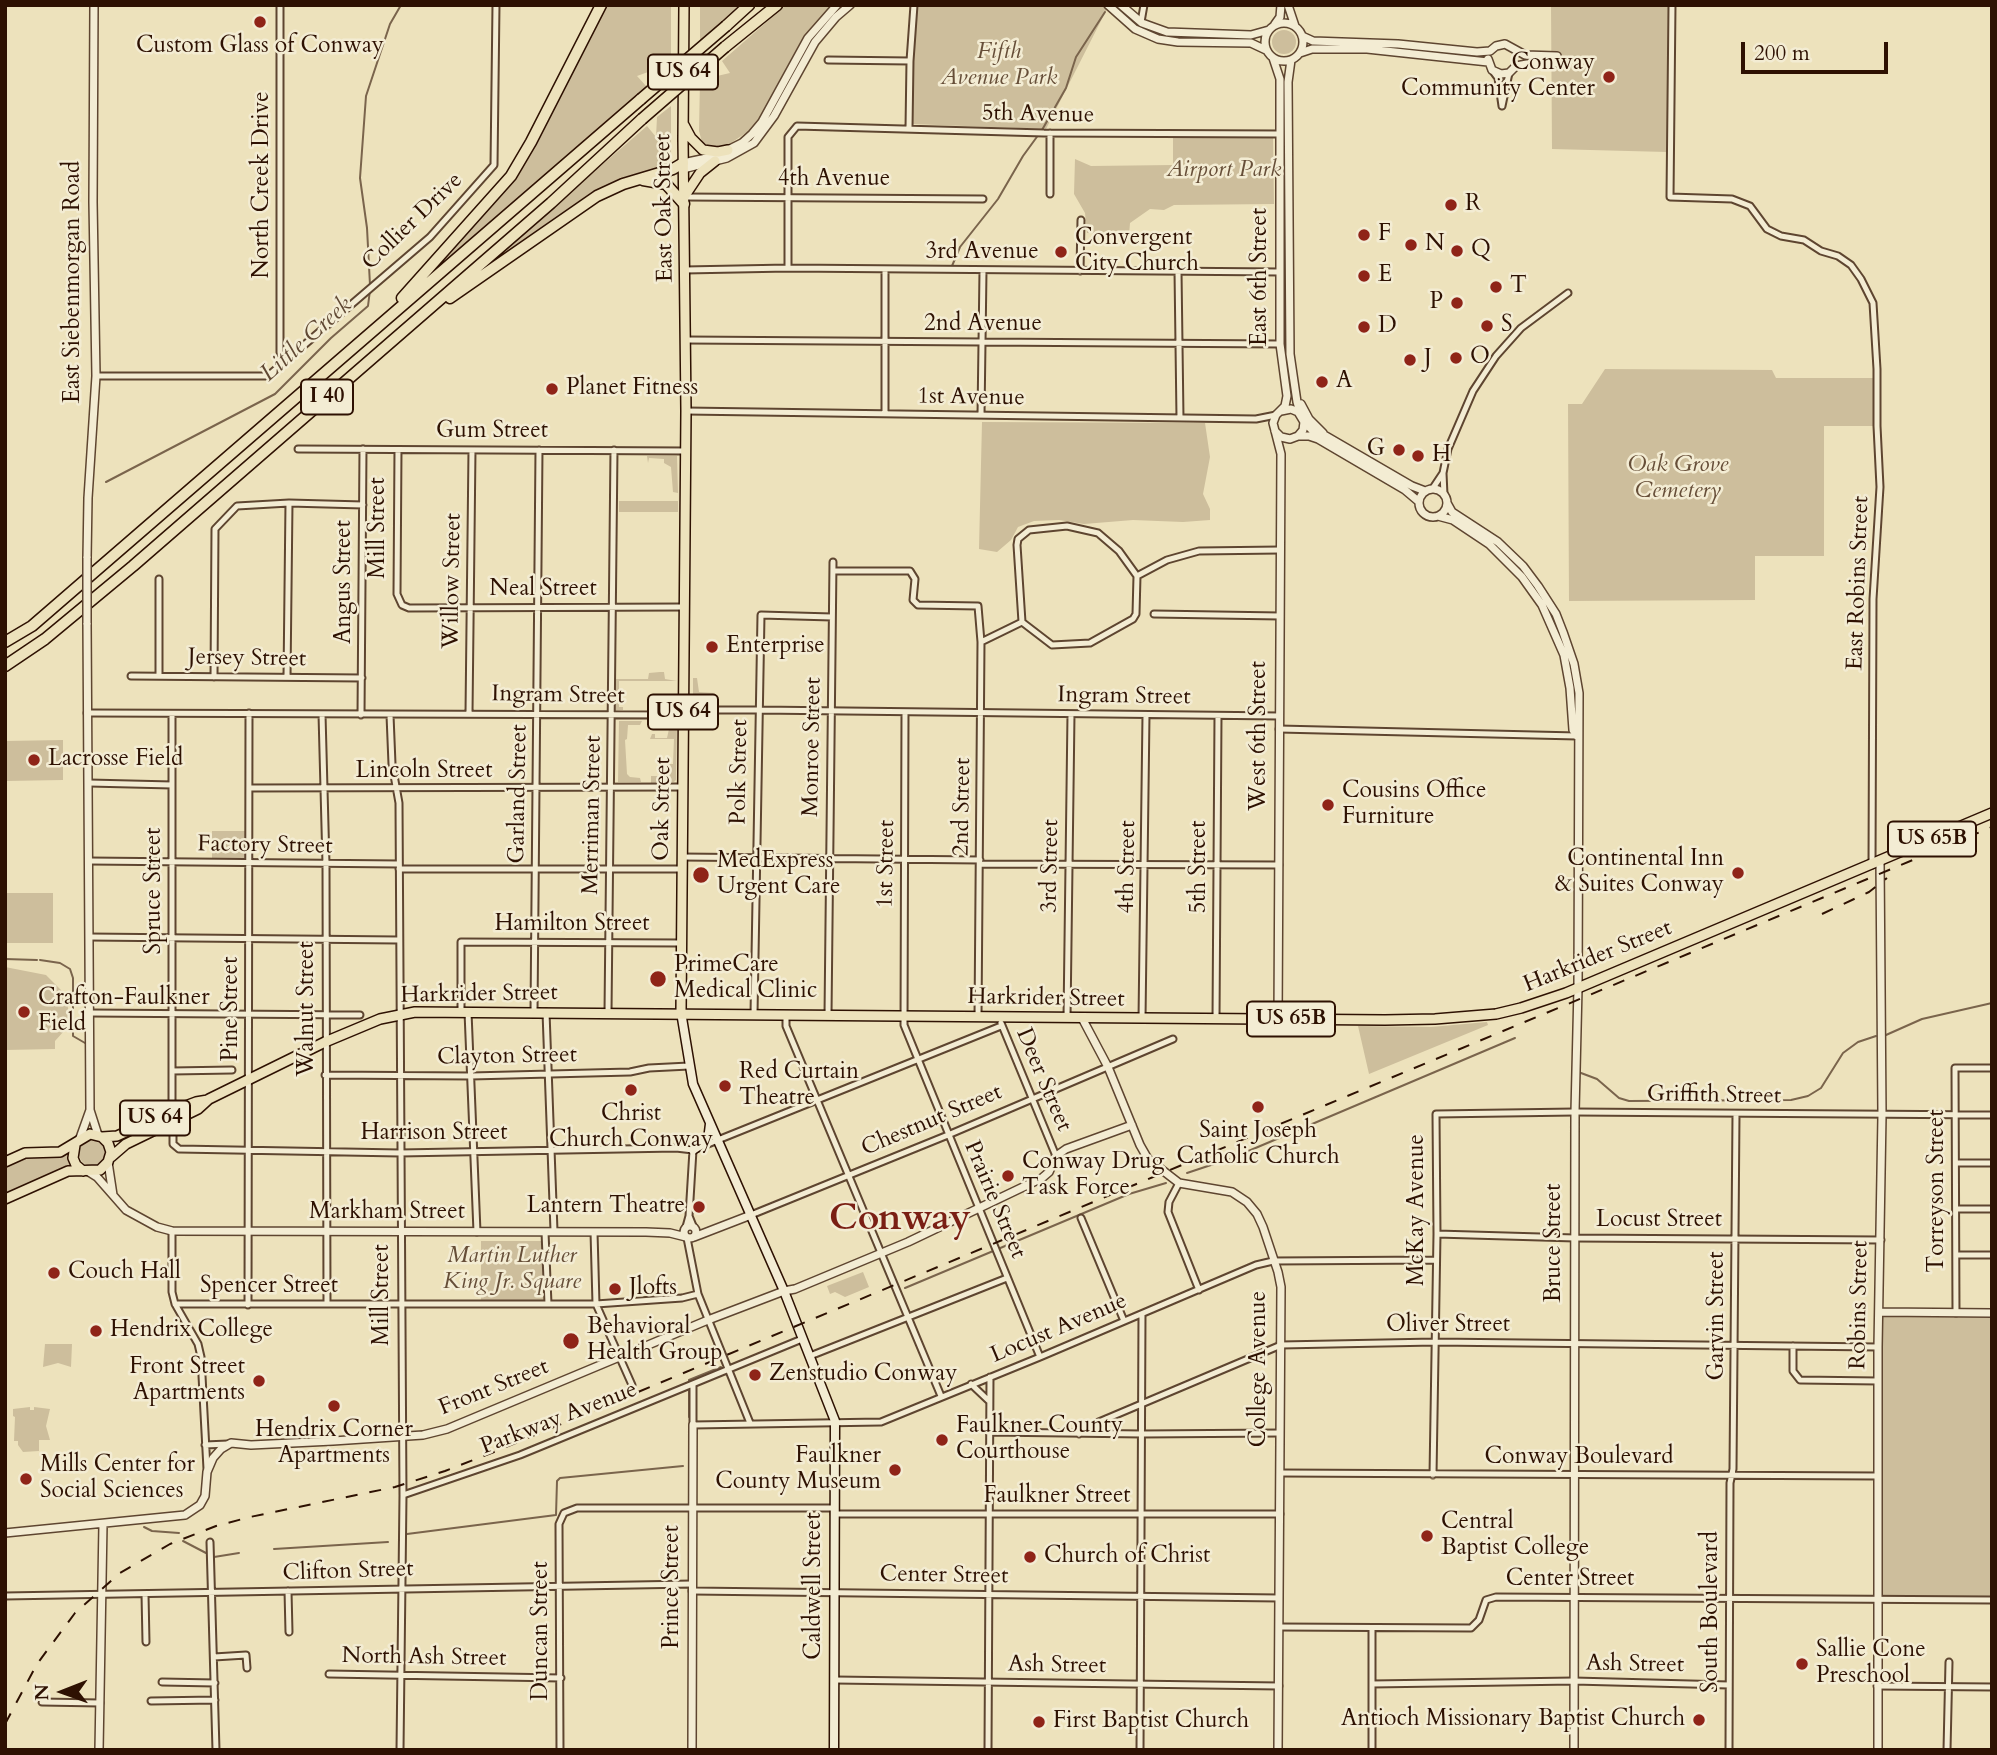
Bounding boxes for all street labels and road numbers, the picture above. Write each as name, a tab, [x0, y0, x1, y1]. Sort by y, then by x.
road number: US 64	[648, 55, 718, 90]
street label: North Creek Drive	[249, 91, 277, 279]
street label: 5th Avenue	[982, 100, 1094, 130]
street label: East Oak Street	[650, 133, 680, 283]
street label: East Siebenmorgan Road	[60, 161, 88, 403]
street label: 4th Avenue	[778, 166, 890, 194]
street label: Collier Drive	[357, 167, 469, 277]
street label: East 6th Street	[1247, 208, 1275, 346]
street label: 3rd Avenue	[925, 239, 1039, 267]
street label: 2nd Avenue	[924, 311, 1042, 339]
road number: I 40	[301, 380, 353, 414]
street label: 1st Avenue	[917, 383, 1025, 413]
street label: Gum Street	[436, 418, 548, 446]
street label: Mill Street	[365, 477, 393, 579]
street label: East Robins Street	[1842, 495, 1876, 671]
street label: Willow Street	[438, 513, 468, 649]
street label: Angus Street	[331, 520, 359, 644]
street label: Neal Street	[489, 576, 597, 604]
street label: Jersey Street	[188, 644, 306, 674]
street label: West 6th Street	[1246, 661, 1274, 811]
street label: Monroe Street	[798, 677, 828, 817]
street label: Ingram Street	[491, 681, 625, 711]
street label: Ingram Street	[1057, 682, 1191, 712]
road number: US 64	[648, 694, 718, 730]
street label: Polk Street	[725, 719, 755, 825]
street label: Garland Street	[504, 724, 534, 864]
street label: Merriman Street	[578, 735, 608, 895]
street label: Oak Street	[648, 757, 678, 861]
street label: 2nd Street	[948, 757, 978, 857]
street label: Lincoln Street	[356, 758, 492, 786]
street label: 3rd Street	[1036, 819, 1066, 913]
street label: 1st Street	[872, 820, 902, 908]
street label: 4th Street	[1113, 820, 1143, 914]
street label: 5th Street	[1186, 820, 1214, 914]
road number: US 65B	[1888, 822, 1976, 856]
street label: Spruce Street	[141, 827, 169, 955]
street label: Factory Street	[197, 831, 333, 861]
street label: Hamilton Street	[494, 911, 650, 939]
street label: Harkrider Street	[1520, 915, 1676, 999]
street label: Walnut Street	[294, 941, 322, 1077]
street label: Pine Street	[218, 956, 246, 1062]
street label: Harkrider Street	[400, 980, 558, 1010]
street label: Harkrider Street	[967, 984, 1125, 1014]
road number: US 65B	[1247, 1002, 1335, 1036]
street label: Deer Street	[1009, 1024, 1077, 1136]
street label: Clayton Street	[437, 1042, 577, 1072]
street label: Chestnut Street	[858, 1079, 1006, 1163]
street label: Griffith Street	[1647, 1081, 1781, 1111]
road number: US 64	[120, 1100, 190, 1136]
street label: Torreyson Street	[1924, 1109, 1952, 1273]
street label: Harrison Street	[360, 1120, 508, 1148]
street label: McKay Avenue	[1404, 1134, 1432, 1286]
street label: Prairie Street	[957, 1137, 1031, 1263]
street label: Bruce Street	[1541, 1183, 1569, 1303]
street label: Markham Street	[309, 1199, 465, 1227]
street label: Locust Street	[1596, 1207, 1722, 1235]
street label: Robins Street	[1845, 1240, 1875, 1370]
street label: Mill Street	[369, 1244, 397, 1346]
street label: Garvin Street	[1704, 1251, 1732, 1381]
street label: Spencer Street	[200, 1273, 338, 1301]
street label: Locust Avenue	[987, 1288, 1131, 1370]
street label: College Avenue	[1246, 1291, 1274, 1447]
street label: Oliver Street	[1386, 1312, 1510, 1340]
street label: Front Street	[435, 1354, 553, 1422]
street label: Parkway Avenue	[477, 1376, 641, 1462]
street label: Conway Boulevard	[1485, 1444, 1673, 1472]
street label: Faulkner Street	[983, 1483, 1131, 1511]
street label: Caldwell Street	[801, 1512, 829, 1660]
street label: Prince Street	[659, 1525, 687, 1649]
street label: South Boulevard	[1698, 1531, 1726, 1693]
street label: Clifton Street	[282, 1556, 414, 1588]
street label: Duncan Street	[528, 1561, 556, 1701]
street label: Center Street	[879, 1561, 1009, 1591]
street label: Center Street	[1506, 1566, 1634, 1594]
street label: North Ash Street	[341, 1643, 507, 1673]
street label: Ash Street	[1586, 1650, 1684, 1680]
street label: Ash Street	[1008, 1651, 1106, 1681]

